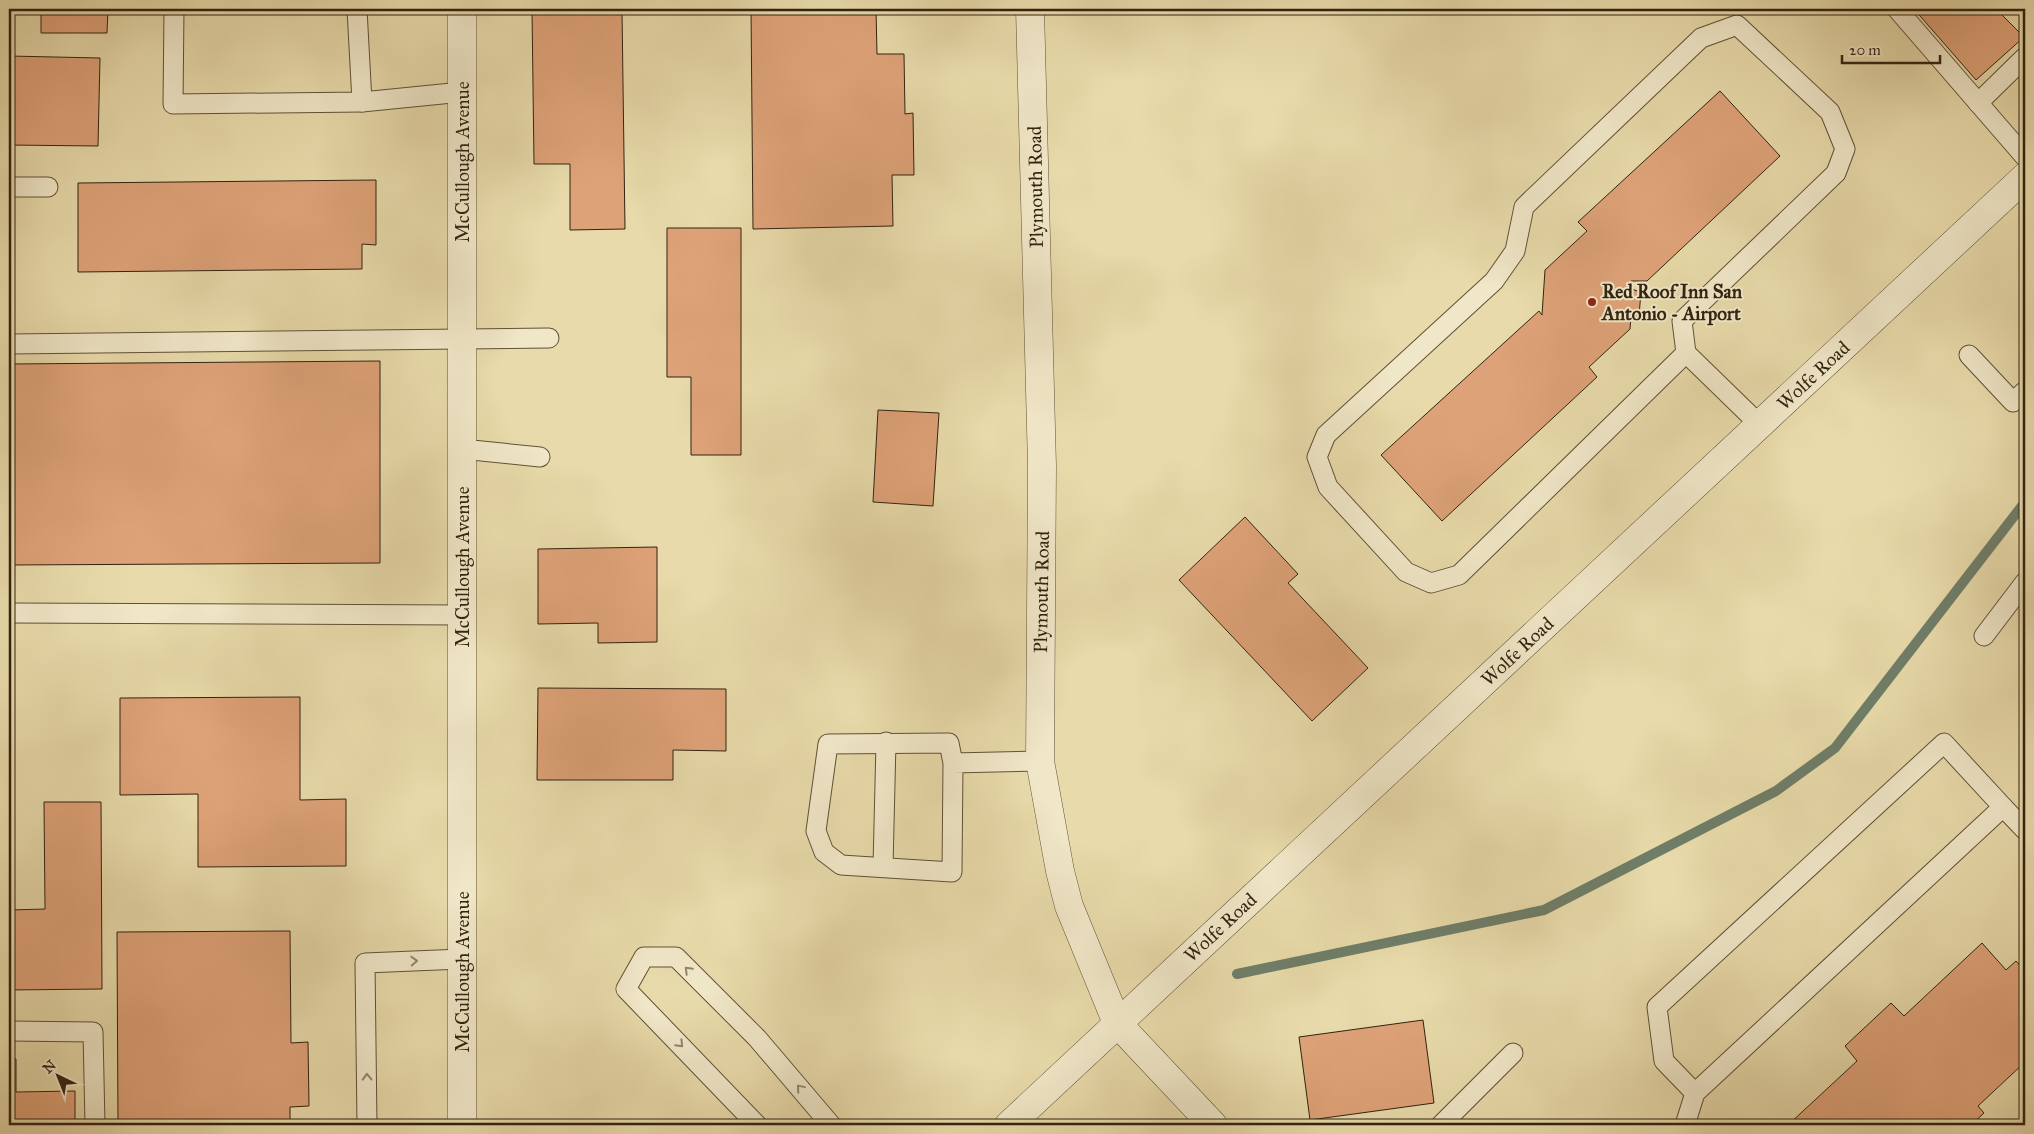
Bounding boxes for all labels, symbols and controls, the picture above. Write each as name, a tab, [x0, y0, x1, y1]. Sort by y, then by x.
scale bar	[1842, 32, 1939, 64]
text: 20 m	[1849, 41, 1881, 59]
street label: McCullough Avenue	[451, 81, 475, 243]
street label: Plymouth Road	[1023, 125, 1048, 248]
place label: Red Roof Inn San Antonio - Airport	[1600, 280, 1743, 326]
marker: Red Roof Inn San Antonio - Airport	[1586, 296, 1598, 308]
street label: Wolfe Road	[1772, 336, 1855, 415]
street label: McCullough Avenue	[451, 486, 475, 648]
street label: Plymouth Road	[1029, 530, 1054, 653]
street label: Wolfe Road	[1476, 612, 1559, 691]
street label: Wolfe Road	[1179, 888, 1262, 967]
street label: McCullough Avenue	[451, 891, 475, 1053]
one-way arrow	[410, 956, 418, 967]
one-way arrow	[685, 967, 694, 976]
one-way arrow	[674, 1038, 683, 1047]
north arrow	[32, 1052, 82, 1102]
text: N	[39, 1057, 60, 1077]
one-way arrow	[362, 1072, 372, 1080]
one-way arrow	[797, 1085, 805, 1094]

